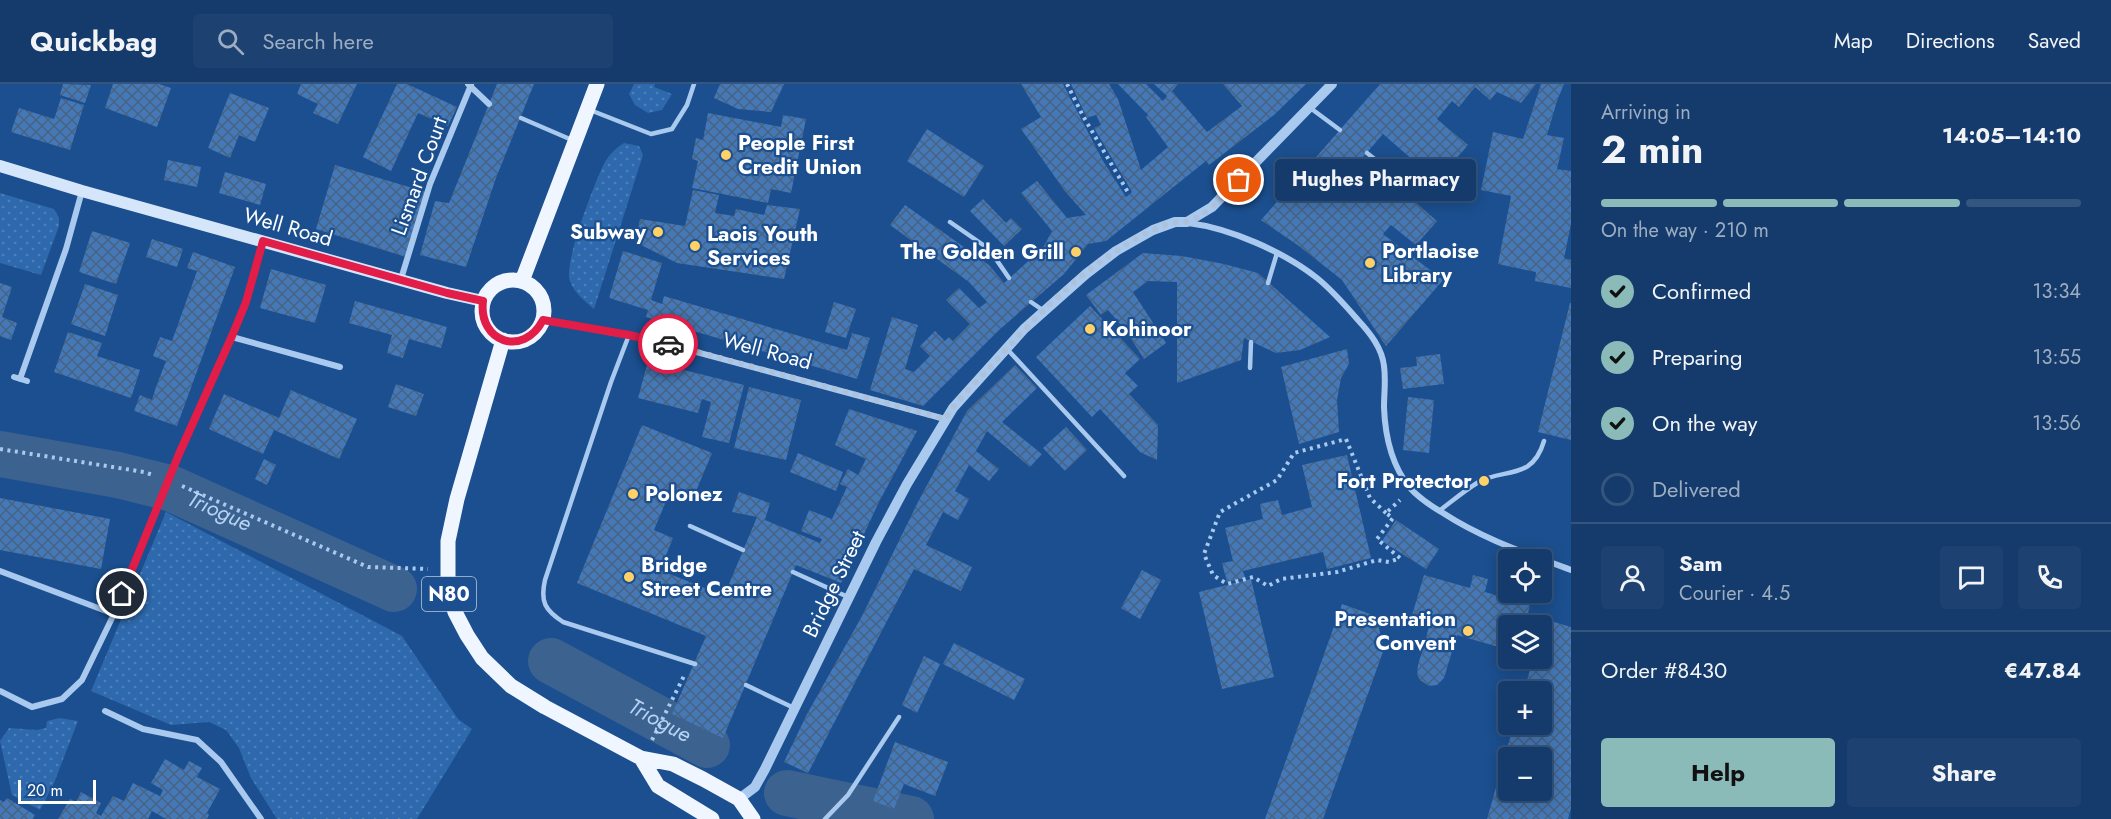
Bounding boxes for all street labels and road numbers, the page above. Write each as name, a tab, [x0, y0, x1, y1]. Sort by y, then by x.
street label: Lismard Court	[384, 112, 454, 240]
street label: Well Road	[240, 200, 336, 254]
street label: Well Road	[719, 325, 815, 377]
street label: Bridge Street	[795, 525, 873, 643]
road number: N80	[422, 577, 476, 611]

